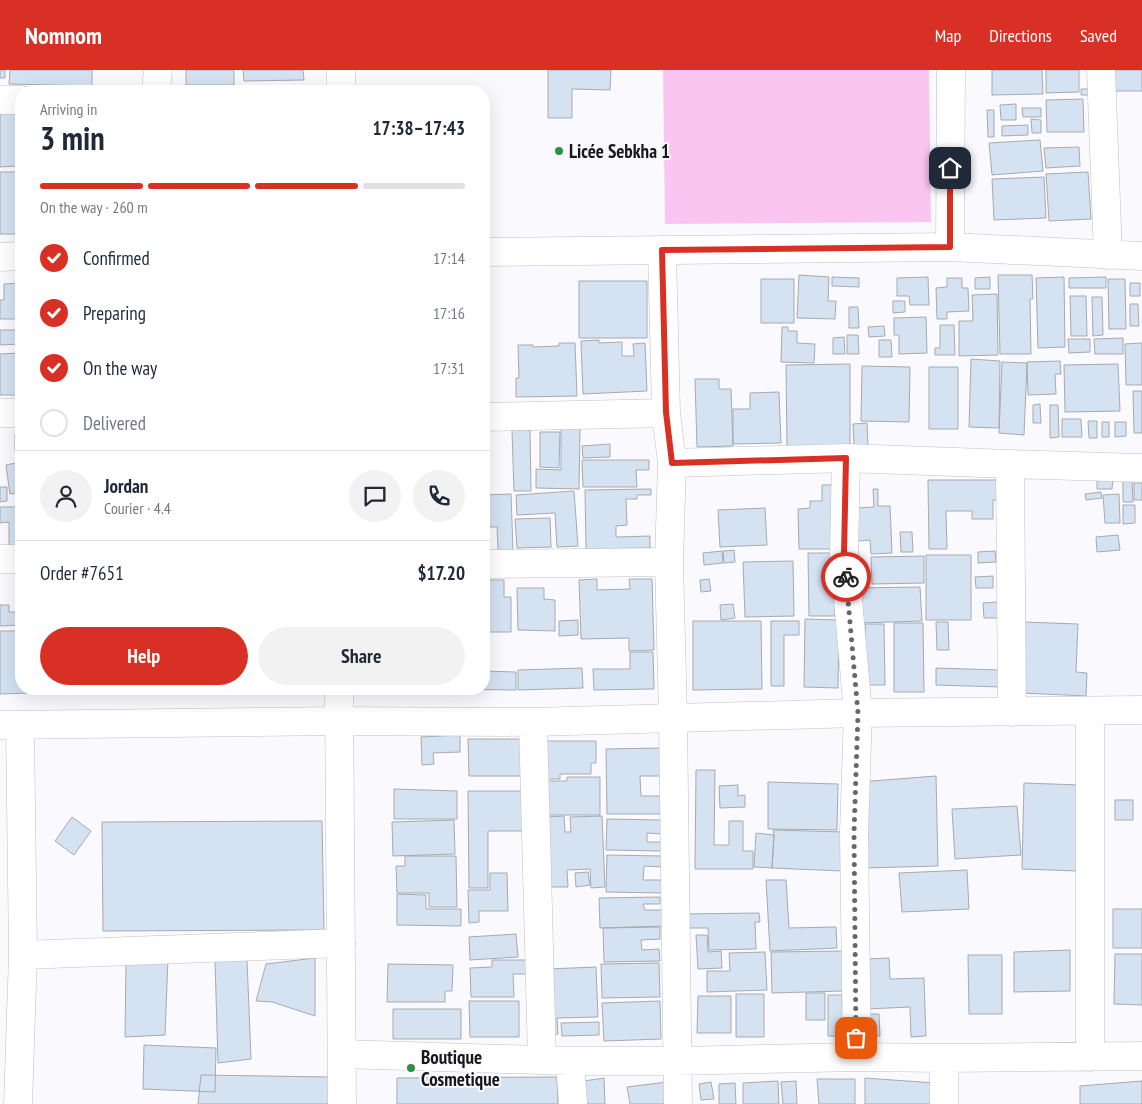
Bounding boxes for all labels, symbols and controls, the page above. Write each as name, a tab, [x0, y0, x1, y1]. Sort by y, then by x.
text: Nomnom	[25, 20, 102, 51]
text: Map	[935, 24, 961, 47]
text: Directions	[989, 24, 1052, 47]
text: Saved	[1080, 24, 1117, 47]
text: Arriving in	[40, 99, 97, 119]
text: 17:38–17:43	[372, 116, 465, 140]
text: 3 min	[40, 117, 105, 159]
place label: Licée Sebkha 1	[569, 139, 670, 163]
marker: Licée Sebkha 1	[553, 145, 565, 157]
pin	[929, 147, 971, 189]
icon: home	[936, 154, 964, 182]
text: On the way · 260 m	[40, 197, 148, 217]
icon: check	[40, 244, 68, 272]
text: Confirmed	[83, 246, 150, 270]
text: 17:14	[433, 248, 465, 268]
icon: check	[40, 299, 68, 327]
text: Preparing	[83, 301, 146, 325]
text: 17:16	[433, 303, 465, 323]
icon: check	[40, 354, 68, 382]
text: On the way	[83, 356, 157, 380]
text: 17:31	[433, 358, 465, 378]
text: Delivered	[83, 411, 146, 435]
button: person	[40, 470, 92, 522]
button: chat	[349, 470, 401, 522]
button: phone	[413, 470, 465, 522]
text: Jordan	[104, 474, 148, 498]
text: Courier · 4.4	[104, 498, 171, 518]
courier	[821, 552, 871, 602]
text: Order #7651	[40, 561, 124, 585]
text: $17.20	[417, 561, 465, 585]
icon: bike	[832, 563, 860, 591]
button: Help	[40, 627, 248, 685]
button: Share	[258, 627, 465, 685]
pin	[835, 1017, 877, 1059]
icon: bag	[842, 1024, 870, 1052]
place label: Boutique Cosmetique	[421, 1045, 500, 1091]
marker: Boutique Cosmetique	[405, 1062, 417, 1074]

